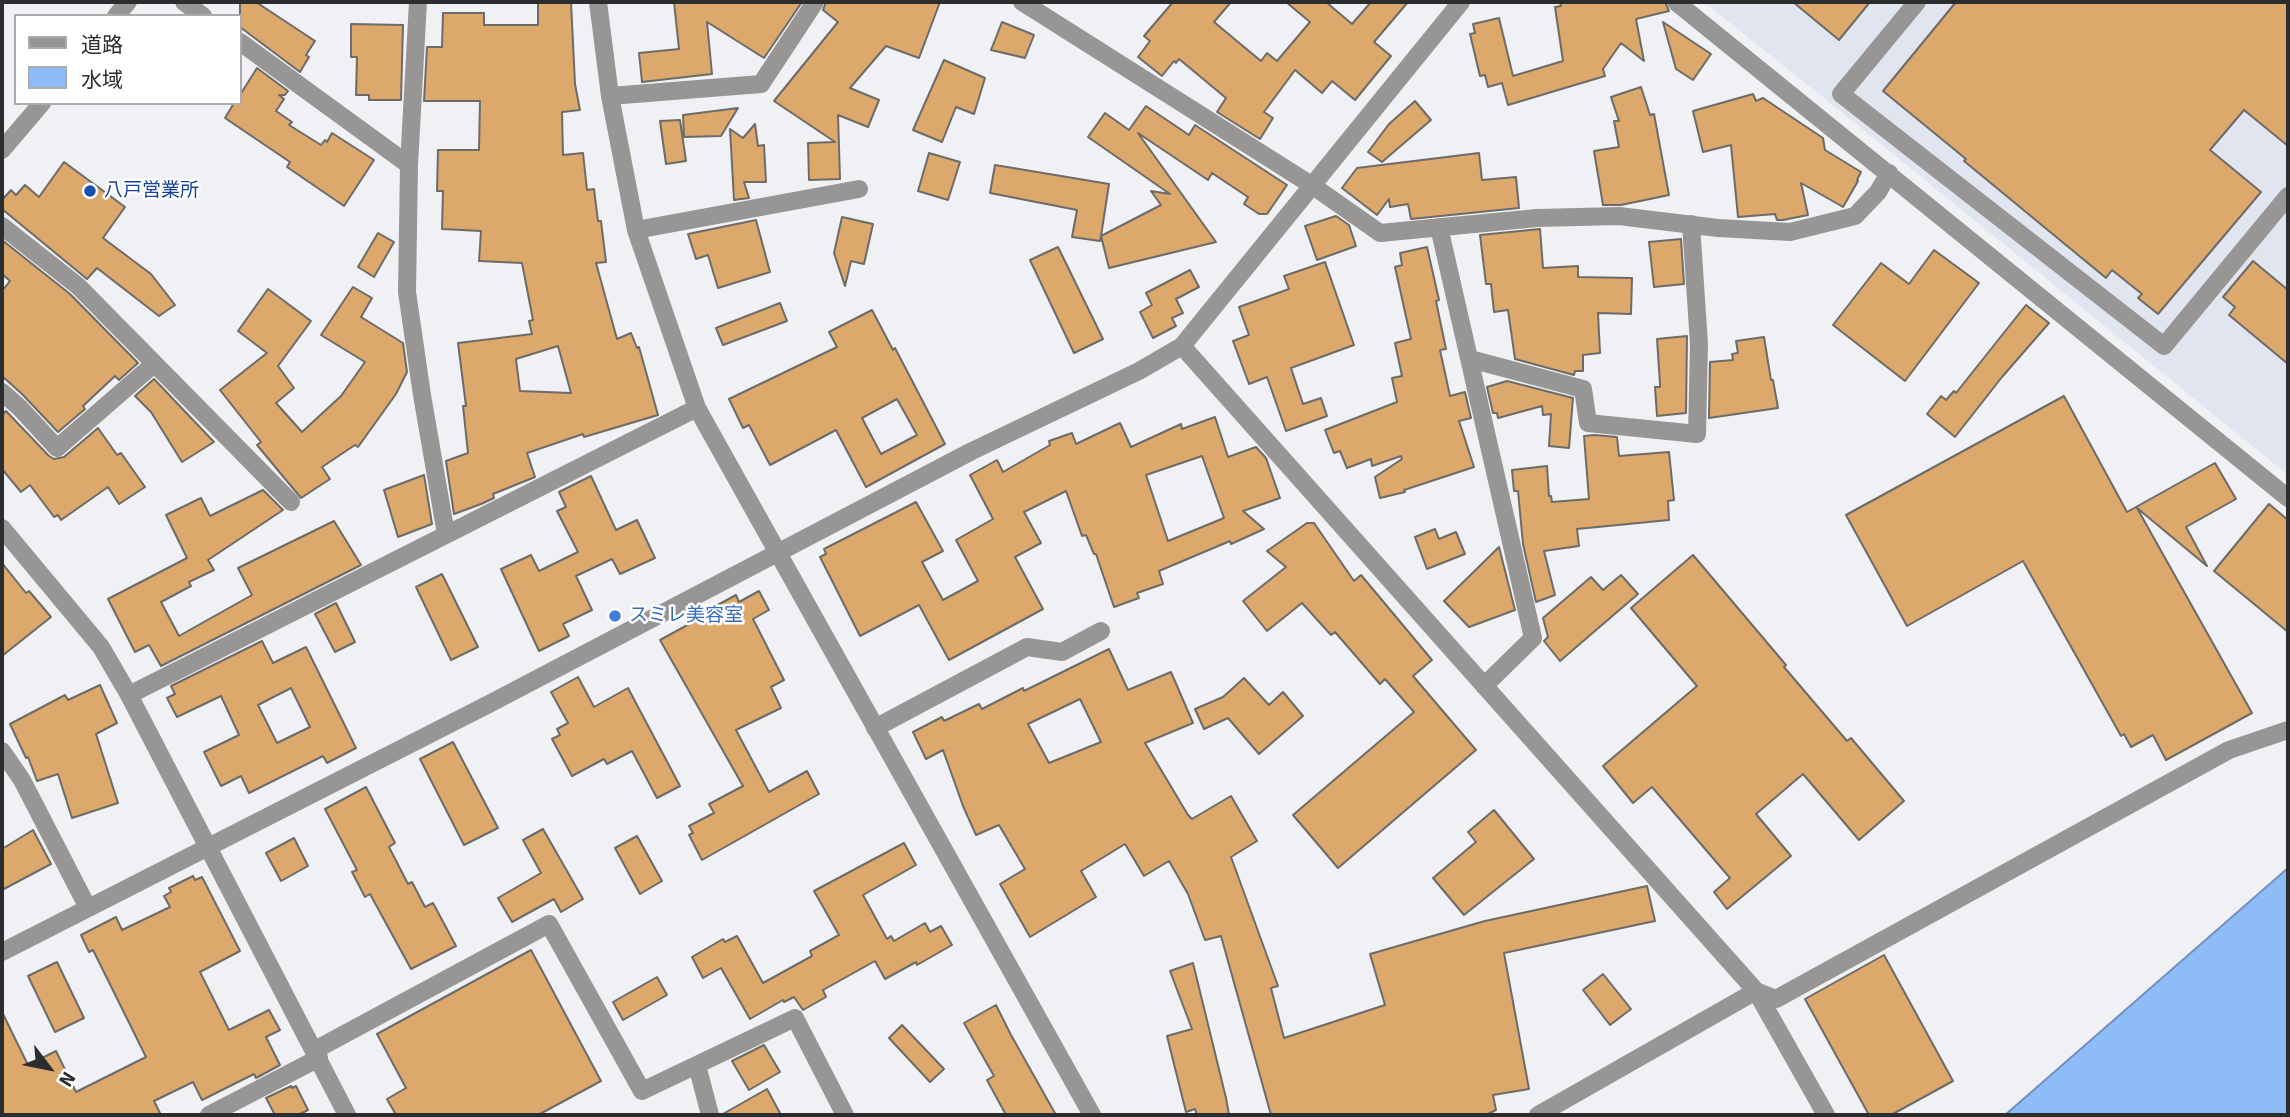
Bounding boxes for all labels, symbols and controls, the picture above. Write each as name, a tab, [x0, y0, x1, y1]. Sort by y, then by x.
legend	[14, 14, 242, 105]
text: 道路	[81, 32, 123, 58]
text: 水域	[81, 67, 123, 93]
place label: 八戸営業所	[104, 180, 199, 202]
marker: 八戸営業所	[82, 183, 98, 199]
place label: スミレ美容室	[629, 605, 743, 627]
marker: スミレ美容室	[607, 608, 623, 624]
north arrow	[14, 1033, 84, 1103]
text: N	[53, 1067, 80, 1091]

